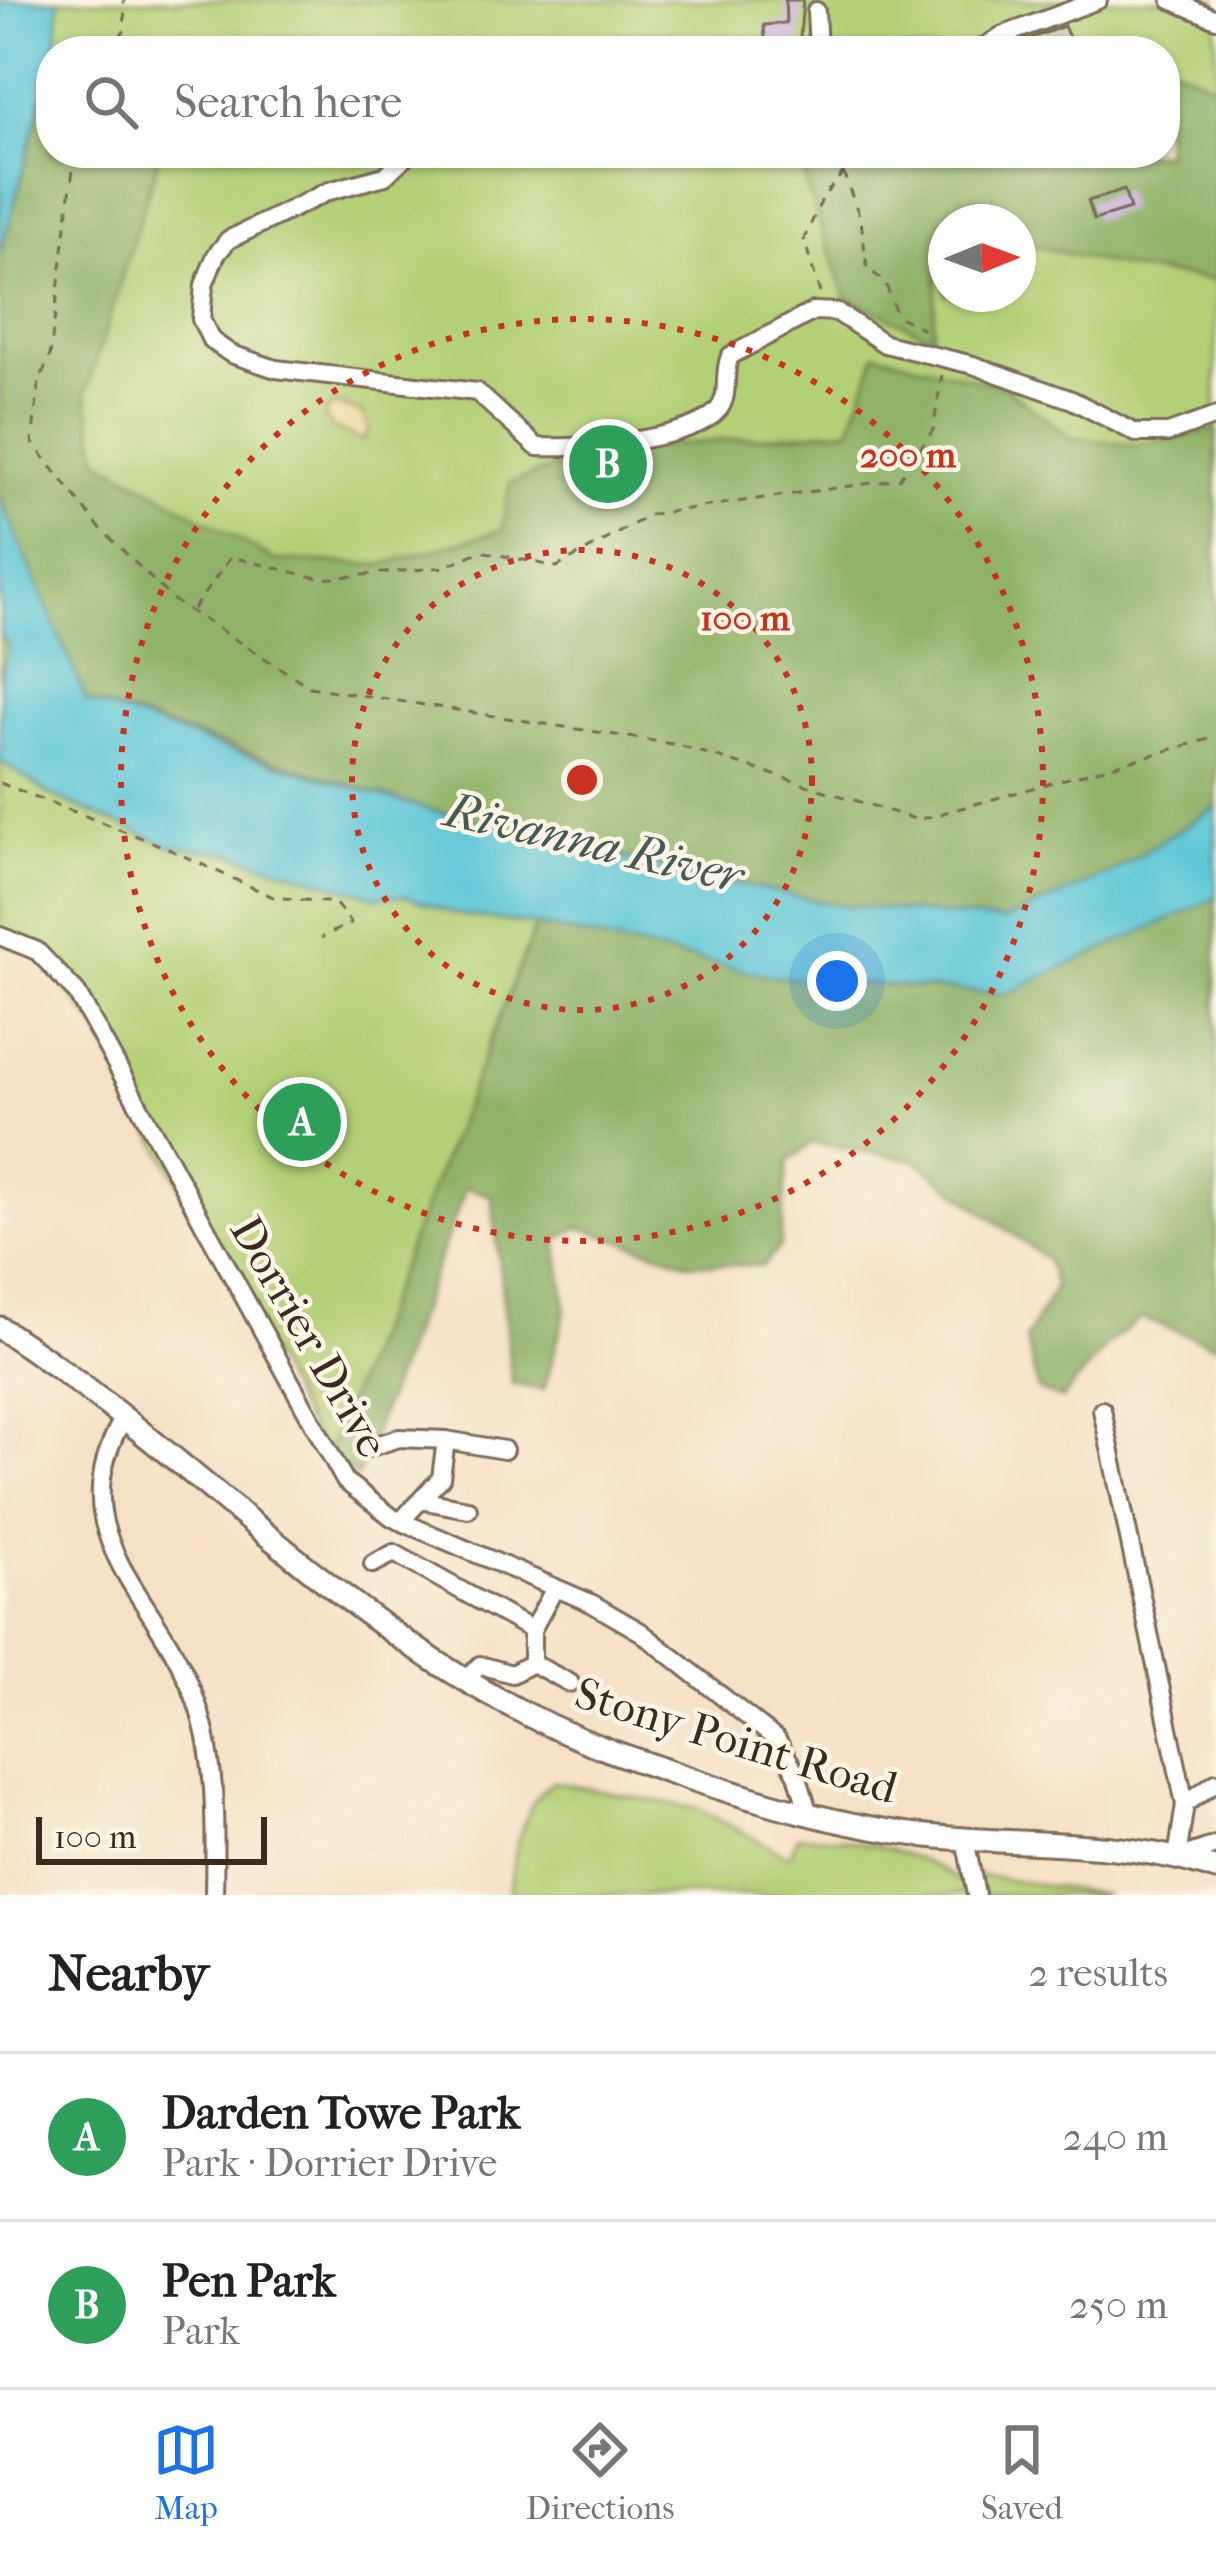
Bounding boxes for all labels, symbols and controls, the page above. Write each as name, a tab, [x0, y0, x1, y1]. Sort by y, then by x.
search box	[36, 36, 1180, 168]
icon: search	[78, 69, 144, 135]
text: Search here	[174, 76, 402, 129]
north arrow	[928, 204, 1036, 312]
pin: B	[569, 419, 647, 509]
text: 200 m	[860, 434, 957, 476]
text: 100 m	[700, 597, 791, 639]
centre of rings	[561, 759, 603, 801]
water label: Rivanna River	[437, 781, 751, 905]
your location	[807, 951, 867, 1011]
pin: A	[263, 1077, 341, 1167]
street label: Dorrier Drive	[219, 1207, 399, 1467]
street label: Stony Point Road	[569, 1667, 904, 1815]
scale bar	[36, 1811, 267, 1864]
text: 100 m	[54, 1818, 137, 1857]
text: Nearby	[48, 1943, 209, 2003]
text: 2 results	[1029, 1950, 1168, 1996]
text: Darden Towe Park	[162, 2087, 520, 2140]
text: A	[74, 2114, 100, 2160]
text: 240 m	[1063, 2114, 1168, 2160]
text: Park · Dorrier Drive	[162, 2140, 497, 2186]
text: Pen Park	[162, 2255, 336, 2308]
text: B	[74, 2282, 100, 2328]
text: 250 m	[1069, 2282, 1168, 2328]
text: Park	[162, 2308, 240, 2354]
tab: Map	[153, 2417, 219, 2528]
tab: Directions	[526, 2417, 674, 2528]
tab: Saved	[981, 2417, 1063, 2528]

